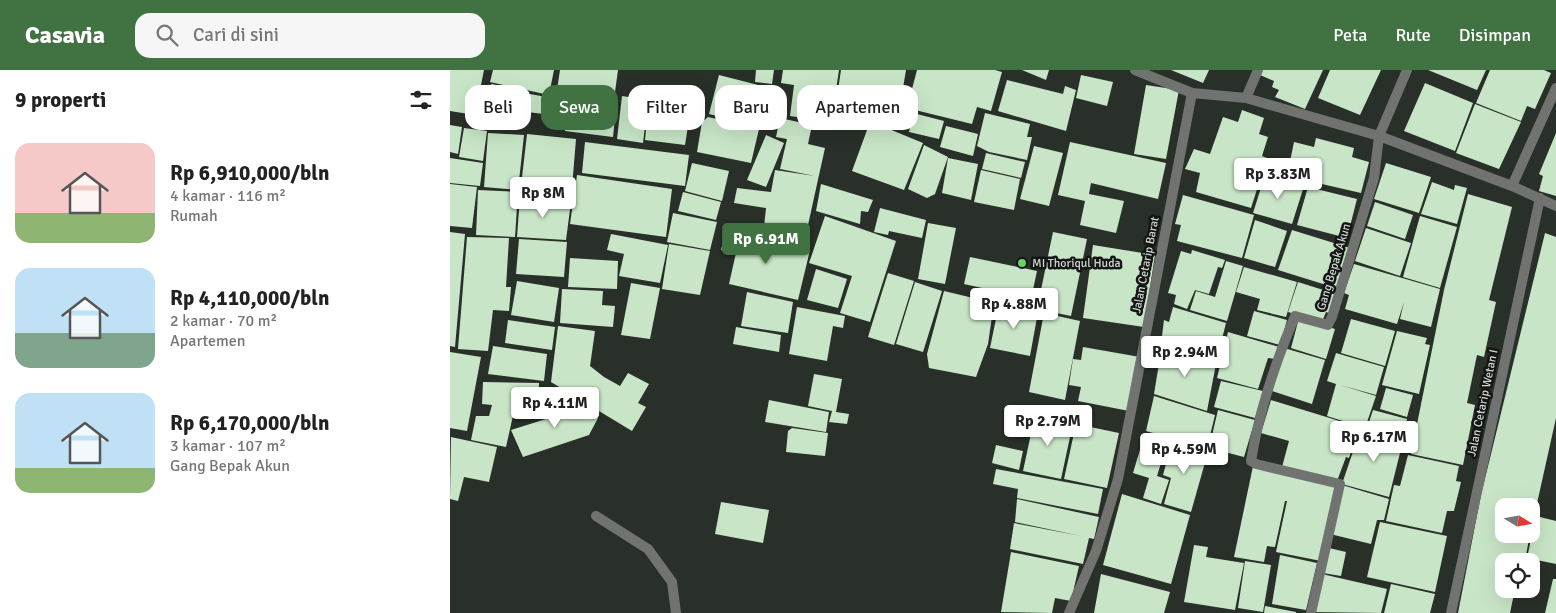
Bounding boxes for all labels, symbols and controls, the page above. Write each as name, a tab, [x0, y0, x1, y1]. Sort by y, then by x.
search box	[135, 13, 485, 58]
text: Casavia	[25, 20, 105, 50]
icon: search	[153, 21, 181, 49]
text: Cari di sini	[193, 23, 279, 47]
text: Peta	[1333, 24, 1367, 46]
text: Rute	[1395, 24, 1431, 46]
text: Disimpan	[1459, 24, 1531, 46]
chip: Beli	[465, 85, 531, 130]
chip: Sewa	[541, 85, 618, 130]
chip: Filter	[628, 85, 705, 130]
chip: Baru	[715, 85, 787, 130]
chip: Apartemen	[797, 85, 918, 130]
icon: filters	[407, 86, 435, 114]
text: 9 properti	[15, 87, 106, 113]
pin: Rp 3.83M	[1226, 158, 1330, 200]
text: Rp 6,910,000/bln	[170, 160, 329, 186]
icon: home	[55, 163, 115, 223]
text: Rp 3.83M	[1245, 164, 1311, 184]
pin: Rp 8M	[508, 176, 578, 219]
text: Rp 8M	[521, 183, 565, 203]
text: 4 kamar · 116 m²	[170, 186, 286, 206]
text: Rumah	[170, 206, 218, 226]
street label: Jalan Cetarip Barat	[1129, 215, 1163, 315]
pin: Rp 6.91M	[714, 222, 818, 265]
street label: Gang Bepak Akun	[1314, 222, 1354, 312]
text: Rp 6.91M	[733, 229, 799, 249]
place label: MI Thoriqul Huda	[1032, 256, 1121, 271]
marker: MI Thoriqul Huda	[1016, 257, 1028, 269]
text: Rp 4,110,000/bln	[170, 285, 329, 311]
icon: home	[55, 288, 115, 348]
pin: Rp 4.88M	[962, 288, 1066, 330]
text: Rp 4.88M	[981, 294, 1047, 314]
text: 2 kamar · 70 m²	[170, 311, 277, 331]
text: Apartemen	[170, 331, 246, 351]
pin: Rp 2.94M	[1133, 336, 1237, 378]
text: Rp 2.94M	[1152, 342, 1218, 362]
street label: Jalan Cetarip Wetan I	[1464, 348, 1502, 458]
pin: Rp 4.11M	[503, 386, 607, 429]
text: Rp 4.11M	[522, 393, 588, 413]
pin: Rp 2.79M	[996, 404, 1100, 447]
text: Rp 6,170,000/bln	[170, 410, 329, 436]
text: Rp 2.79M	[1015, 411, 1081, 431]
icon: home	[55, 413, 115, 473]
pin: Rp 6.17M	[1322, 420, 1426, 463]
text: Rp 6.17M	[1341, 427, 1407, 447]
pin: Rp 4.59M	[1132, 432, 1236, 475]
text: 3 kamar · 107 m²	[170, 436, 286, 456]
text: Rp 4.59M	[1151, 439, 1217, 459]
text: Gang Bepak Akun	[170, 456, 290, 476]
north arrow	[1495, 498, 1540, 542]
map controls	[1495, 498, 1540, 598]
button: locate	[1495, 553, 1540, 598]

